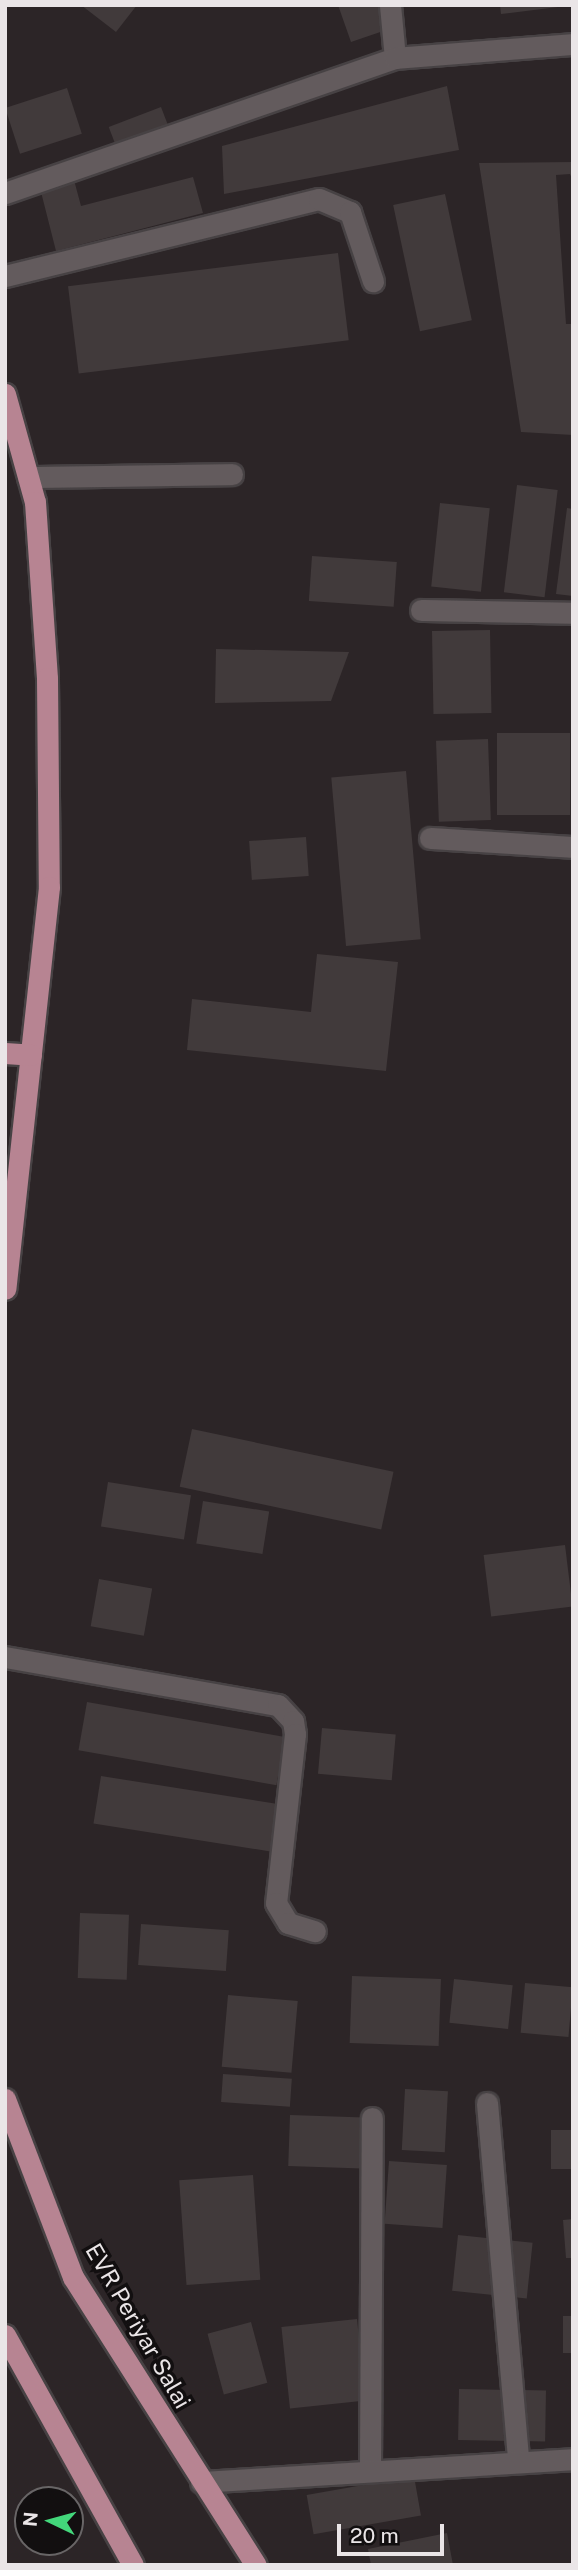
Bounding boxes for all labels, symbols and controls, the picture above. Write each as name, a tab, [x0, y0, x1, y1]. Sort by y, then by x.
street label: EVR Periyar Salai	[80, 2239, 196, 2413]
north arrow	[14, 2486, 84, 2556]
scale bar	[340, 2510, 447, 2554]
text: N	[18, 2511, 42, 2528]
text: 20 m	[350, 2523, 399, 2548]

